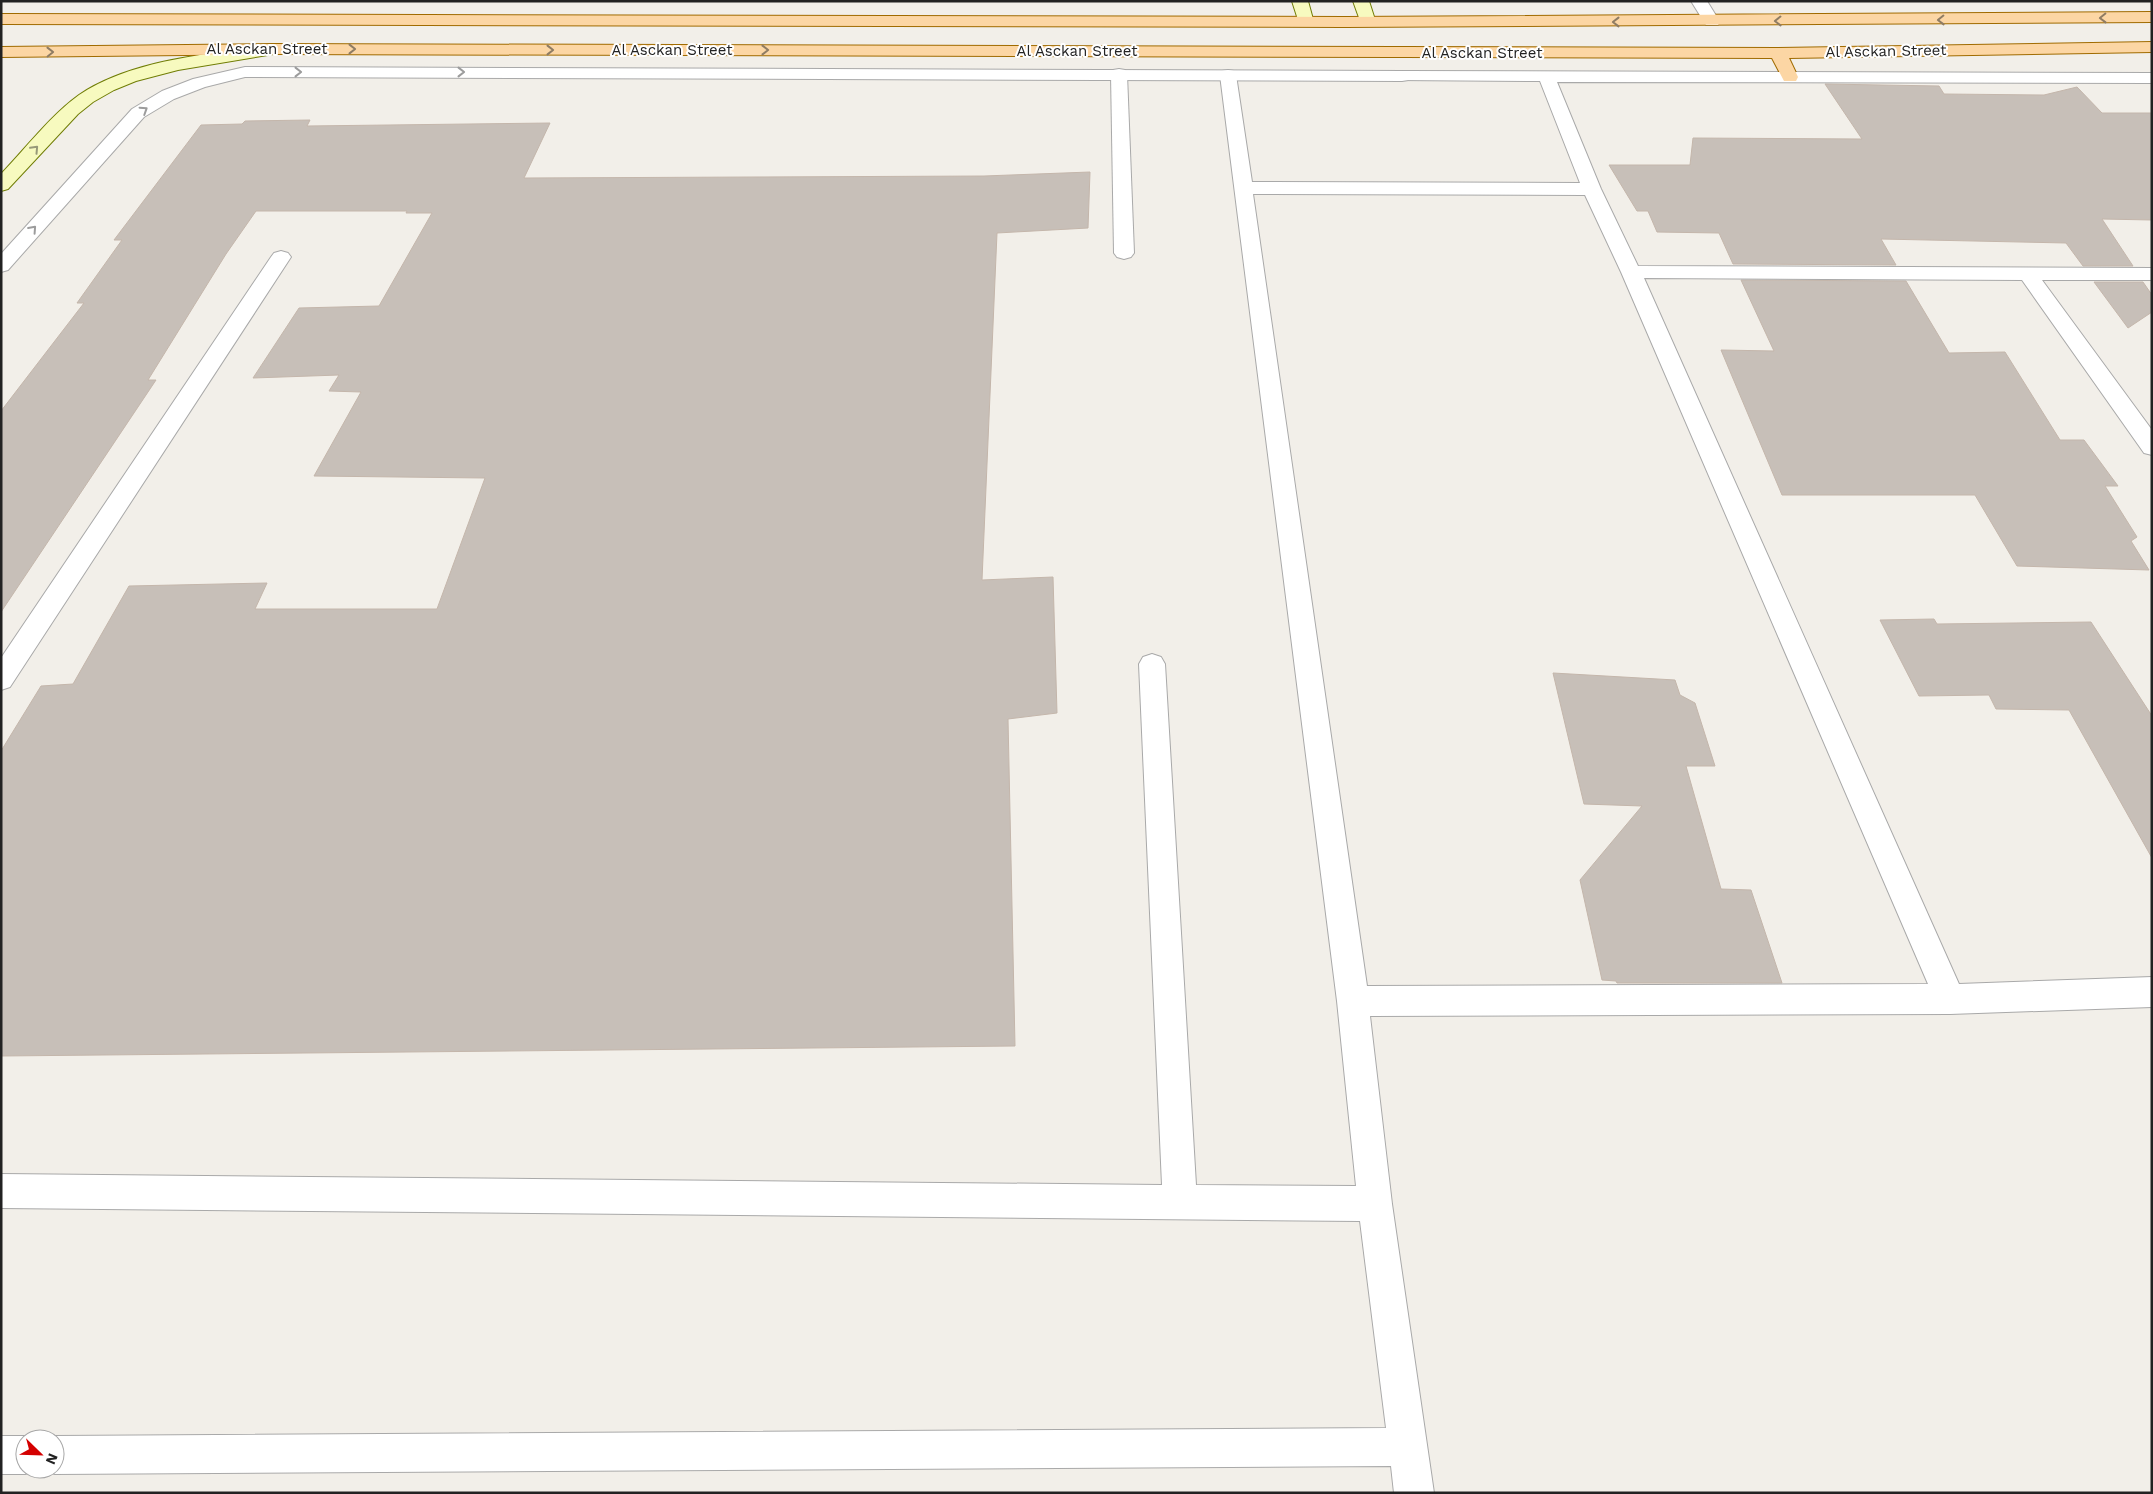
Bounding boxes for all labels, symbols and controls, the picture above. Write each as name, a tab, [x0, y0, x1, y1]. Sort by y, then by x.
one-way arrow	[2099, 13, 2106, 23]
one-way arrow	[1936, 14, 1944, 25]
one-way arrow	[1774, 16, 1782, 26]
one-way arrow	[1611, 17, 1619, 27]
street label: Al Asckan Street	[206, 40, 328, 58]
street label: Al Asckan Street	[611, 41, 733, 59]
street label: Al Asckan Street	[1825, 41, 1947, 61]
street label: Al Asckan Street	[1016, 42, 1138, 60]
one-way arrow	[349, 44, 357, 54]
one-way arrow	[546, 44, 554, 55]
street label: Al Asckan Street	[1421, 44, 1543, 62]
one-way arrow	[762, 45, 769, 55]
one-way arrow	[46, 46, 54, 57]
one-way arrow	[295, 67, 303, 77]
one-way arrow	[458, 67, 465, 77]
one-way arrow	[138, 107, 148, 116]
one-way arrow	[29, 146, 38, 155]
one-way arrow	[27, 225, 36, 234]
north arrow	[15, 1429, 65, 1479]
text: N	[43, 1451, 61, 1467]

